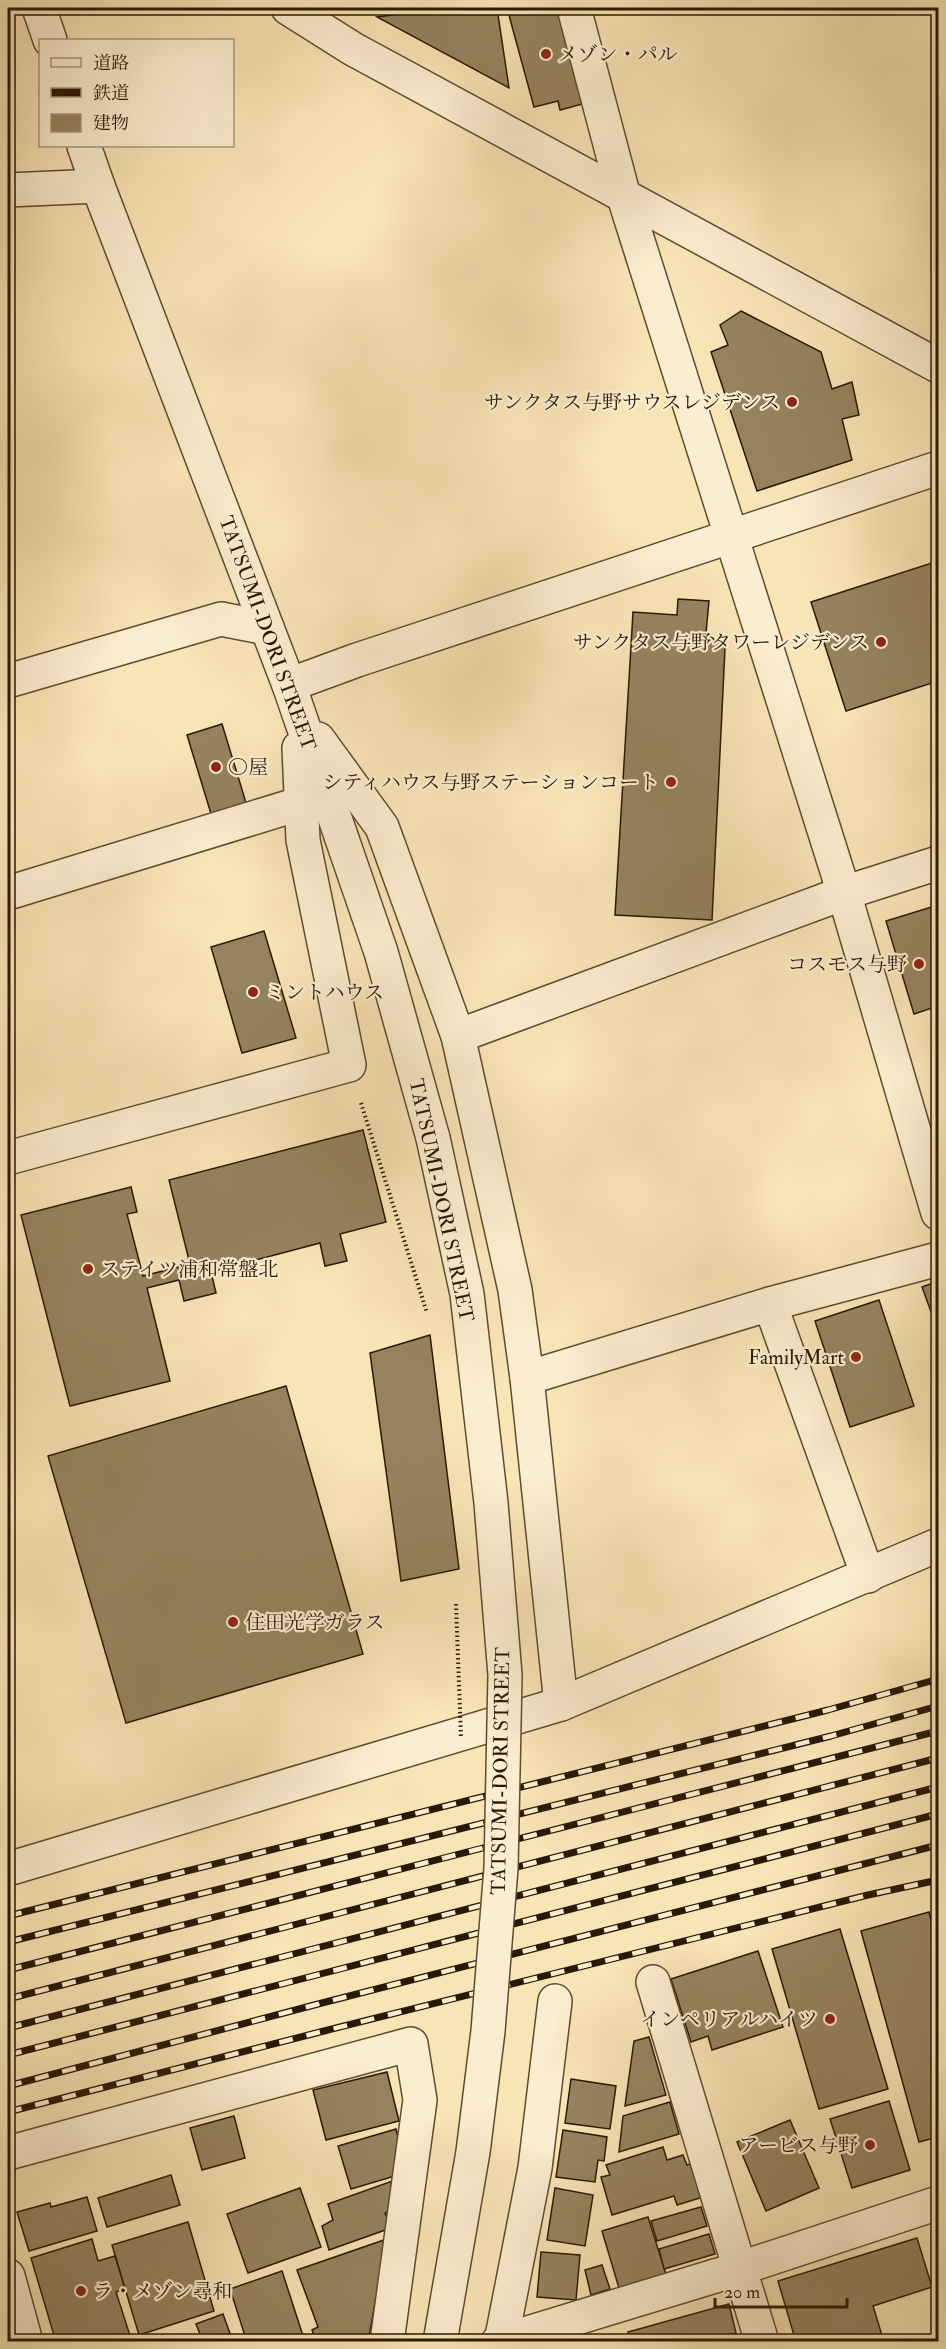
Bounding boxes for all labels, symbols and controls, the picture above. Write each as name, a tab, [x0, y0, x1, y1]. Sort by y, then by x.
legend	[39, 39, 234, 147]
place label: メゾン・パル	[558, 42, 677, 67]
marker: メゾン・パル	[539, 47, 553, 61]
text: 道路	[93, 52, 129, 75]
text: 鉄道	[93, 82, 129, 105]
text: 建物	[93, 112, 129, 135]
place label: サンクタス与野サウスレジデンス	[484, 390, 780, 415]
marker: サンクタス与野サウスレジデンス	[785, 395, 799, 409]
street label: TATSUMI-DORI STREET	[213, 512, 322, 754]
place label: サンクタス与野タワーレジデンス	[573, 630, 869, 655]
marker: サンクタス与野タワーレジデンス	[874, 635, 888, 649]
place label: 〇屋	[228, 755, 268, 780]
marker: 〇屋	[209, 760, 223, 774]
place label: シティハウス与野ステーションコート	[322, 770, 659, 795]
marker: シティハウス与野ステーションコート	[664, 775, 678, 789]
place label: コスモス与野	[787, 952, 907, 977]
marker: コスモス与野	[912, 957, 926, 971]
place label: ミントハウス	[265, 980, 384, 1005]
marker: ミントハウス	[246, 985, 260, 999]
street label: TATSUMI-DORI STREET	[404, 1076, 480, 1324]
place label: ステイツ浦和常盤北	[100, 1257, 278, 1282]
marker: ステイツ浦和常盤北	[81, 1262, 95, 1276]
place label: FamilyMart	[748, 1345, 845, 1370]
marker: FamilyMart	[849, 1350, 863, 1364]
place label: 住田光学ガラス	[245, 1610, 384, 1635]
marker: 住田光学ガラス	[226, 1615, 240, 1629]
street label: TATSUMI-DORI STREET	[486, 1647, 515, 1895]
place label: インペリアルハイツ	[640, 2007, 818, 2032]
marker: インペリアルハイツ	[823, 2012, 837, 2026]
place label: アービス与野	[739, 2133, 858, 2158]
marker: アービス与野	[863, 2138, 877, 2152]
scale bar	[715, 2271, 847, 2309]
place label: ラ・メゾン尋和	[93, 2279, 232, 2304]
text: 20 m	[724, 2281, 760, 2304]
marker: ラ・メゾン尋和	[74, 2284, 88, 2298]

